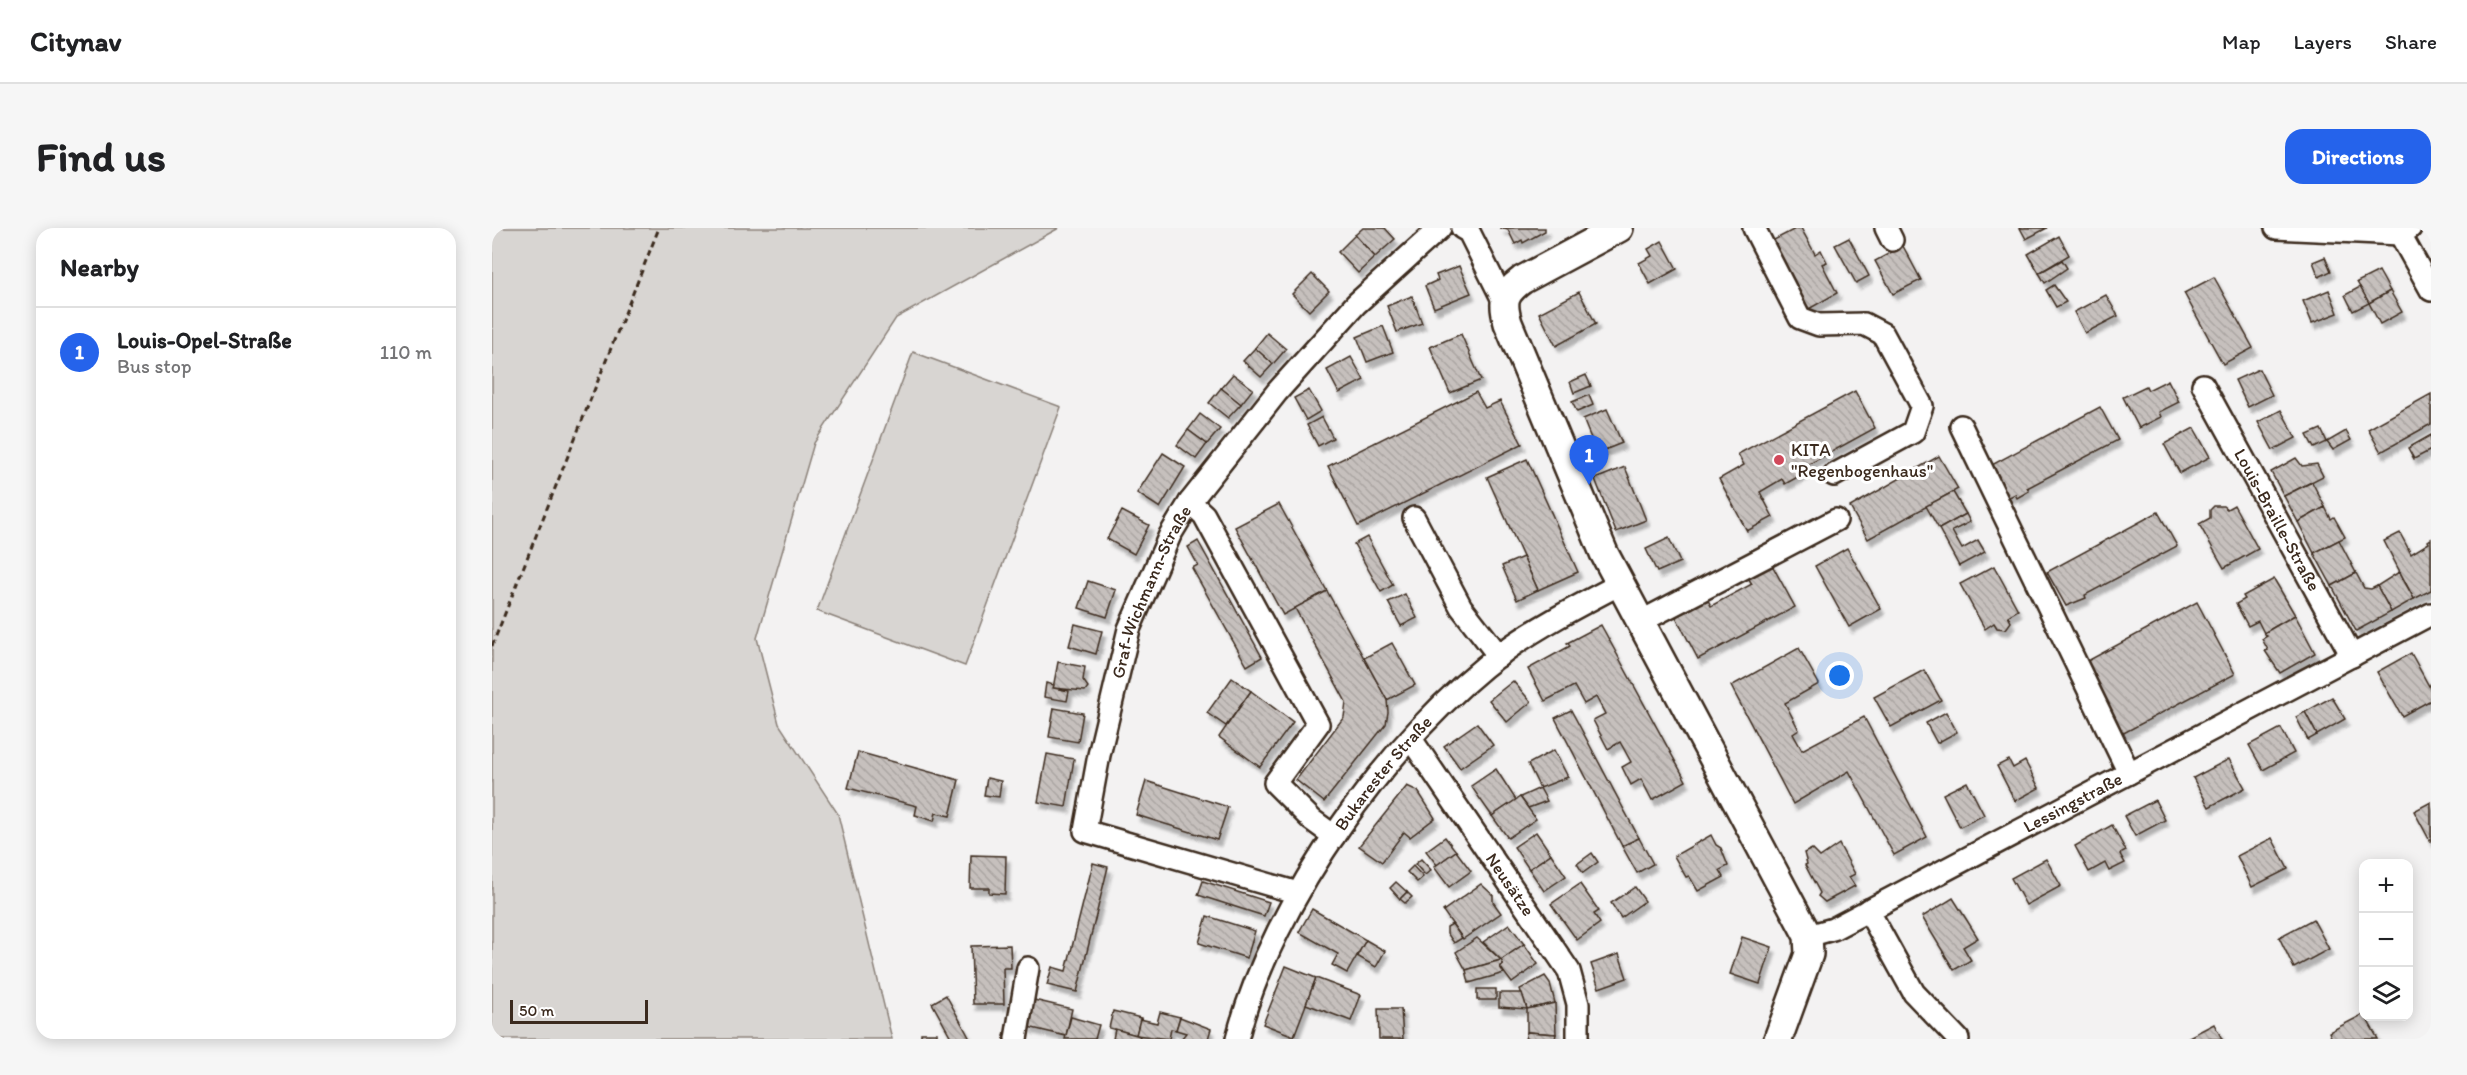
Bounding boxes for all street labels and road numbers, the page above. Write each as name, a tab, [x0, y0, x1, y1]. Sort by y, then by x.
street label: Louis-Braille-Straße	[2229, 445, 2325, 595]
street label: Graf-Wichmann-Straße	[1107, 501, 1196, 681]
street label: Bukarester Straße	[1330, 711, 1437, 835]
street label: Lessingstraße	[2020, 768, 2126, 838]
street label: Neusätze	[1481, 849, 1539, 920]

